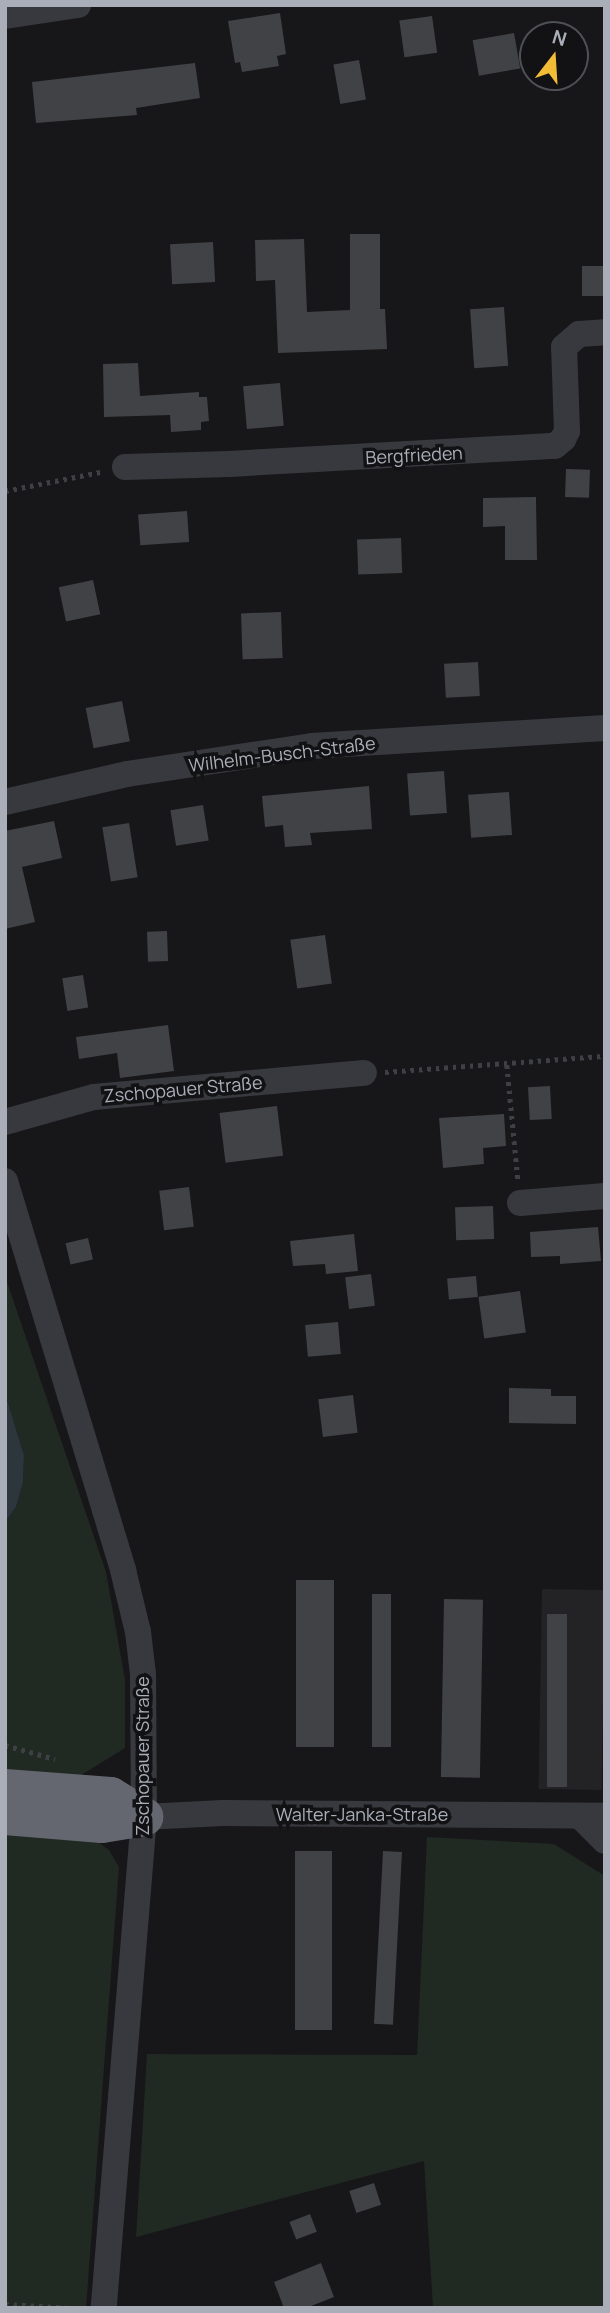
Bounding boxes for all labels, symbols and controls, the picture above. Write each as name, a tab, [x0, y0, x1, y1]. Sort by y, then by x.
north arrow	[519, 21, 589, 91]
text: N	[549, 23, 570, 52]
street label: Bergfrieden	[365, 442, 463, 468]
street label: Wilhelm-Busch-Straße	[187, 732, 377, 776]
street label: Zschopauer Straße	[103, 1071, 263, 1107]
street label: Zschopauer Straße	[131, 1676, 153, 1836]
street label: Walter-Janka-Straße	[276, 1803, 448, 1825]

